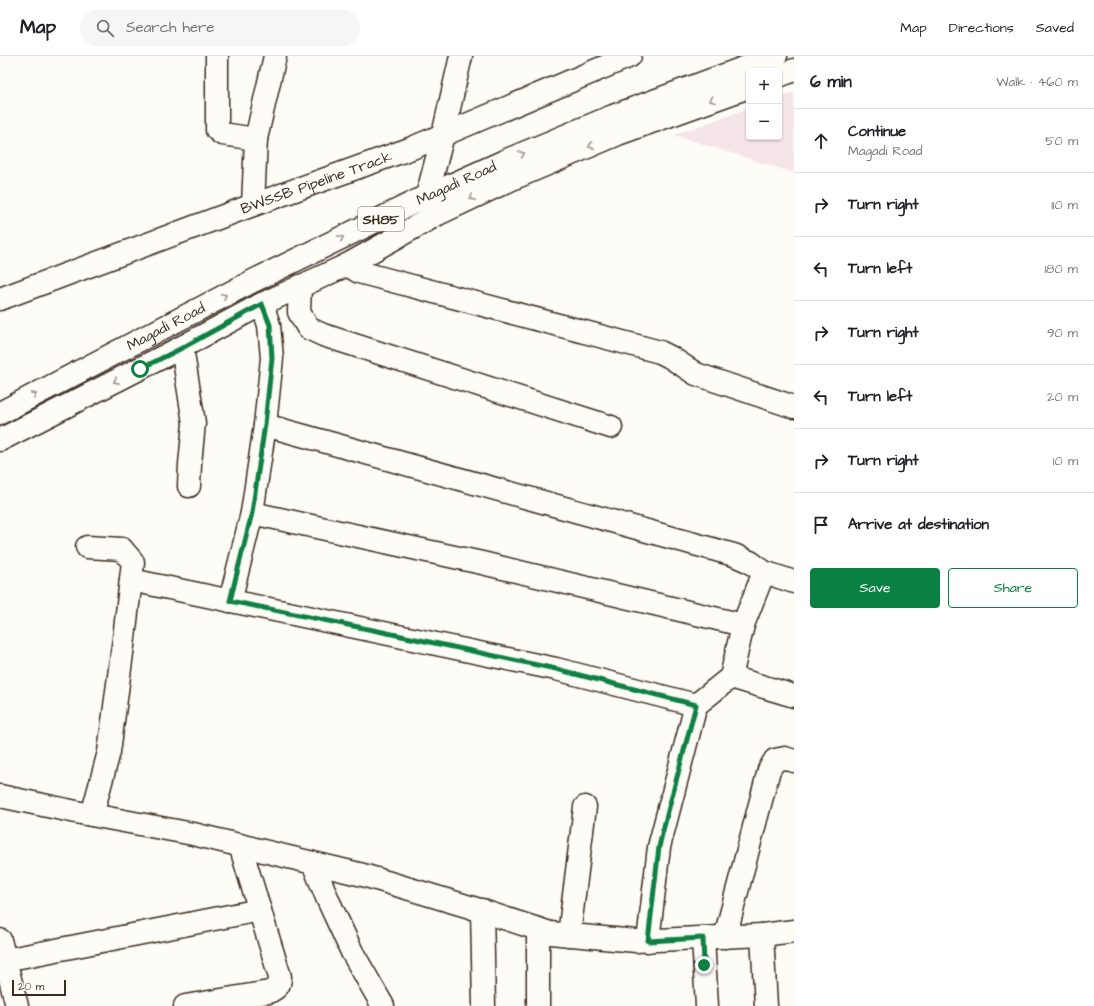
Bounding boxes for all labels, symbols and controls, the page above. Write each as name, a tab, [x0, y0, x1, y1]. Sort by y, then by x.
search box	[80, 10, 360, 46]
text: Map	[20, 14, 56, 41]
icon: search	[94, 17, 116, 39]
text: Search here	[126, 17, 215, 38]
text: Map	[900, 18, 927, 38]
text: Directions	[949, 18, 1014, 38]
text: Saved	[1036, 18, 1074, 38]
map controls	[746, 68, 782, 140]
button: +	[746, 68, 782, 104]
text: 6 min	[810, 70, 852, 94]
text: Walk · 460 m	[996, 73, 1078, 91]
one-way arrow	[709, 95, 716, 104]
button: −	[746, 104, 782, 140]
text: Continue	[848, 121, 906, 142]
icon: ahead	[810, 130, 832, 152]
text: 50 m	[1045, 132, 1078, 150]
one-way arrow	[587, 141, 594, 149]
text: Magadi Road	[848, 142, 922, 160]
street label: BWSSB Pipeline Track	[238, 146, 395, 220]
one-way arrow	[517, 151, 525, 159]
street label: Magadi Road	[413, 156, 500, 211]
one-way arrow	[468, 193, 476, 201]
icon: right	[810, 194, 832, 216]
text: Turn right	[848, 194, 919, 215]
text: 110 m	[1051, 196, 1078, 214]
road number: SH85	[358, 207, 404, 231]
one-way arrow	[336, 235, 344, 243]
icon: left	[810, 258, 832, 280]
text: Turn left	[848, 258, 912, 279]
text: 180 m	[1044, 260, 1078, 278]
one-way arrow	[220, 293, 227, 301]
street label: Magadi Road	[123, 298, 209, 356]
icon: right	[810, 322, 832, 344]
text: Turn right	[848, 322, 919, 343]
text: 90 m	[1047, 324, 1078, 342]
route start	[131, 360, 149, 378]
one-way arrow	[113, 376, 121, 384]
icon: left	[810, 386, 832, 408]
text: Turn left	[848, 386, 912, 407]
text: 20 m	[1047, 388, 1078, 406]
one-way arrow	[30, 392, 38, 400]
icon: right	[810, 450, 832, 472]
text: Turn right	[848, 450, 919, 471]
text: 10 m	[1053, 452, 1078, 470]
icon: arrive	[810, 514, 832, 536]
text: Arrive at destination	[848, 514, 989, 535]
button: Save	[810, 568, 940, 608]
button: Share	[948, 568, 1078, 608]
route end	[695, 956, 713, 974]
scale bar	[12, 978, 66, 997]
text: 20 m	[18, 979, 44, 994]

